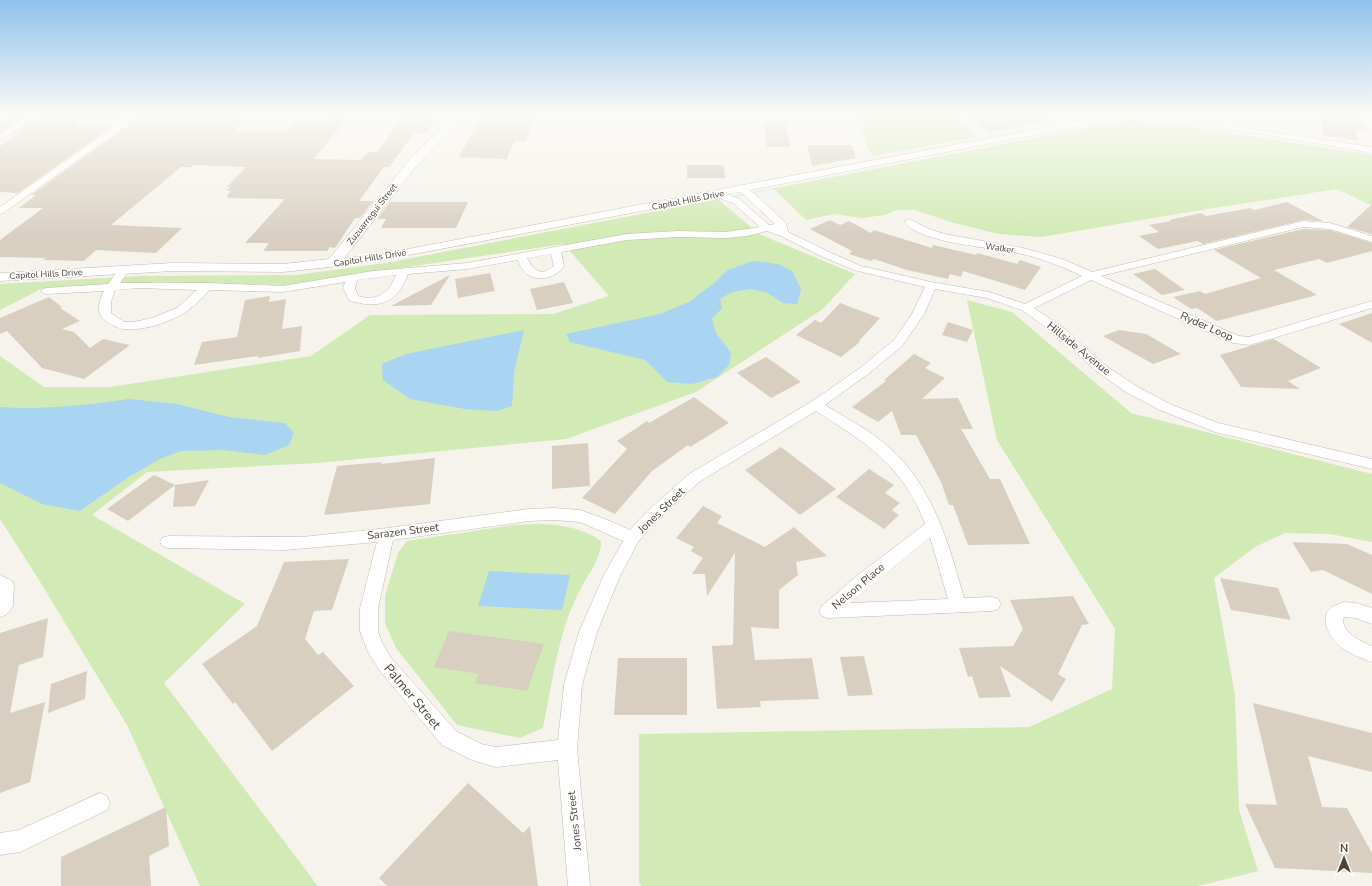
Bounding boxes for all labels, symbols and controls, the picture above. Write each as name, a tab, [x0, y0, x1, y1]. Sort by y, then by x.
street label: Zuzuarregui Street	[344, 180, 400, 247]
street label: Capitol Hills Drive	[651, 187, 725, 213]
street label: Walker	[985, 240, 1016, 256]
street label: Capitol Hills Drive	[333, 246, 407, 270]
street label: Capitol Hills Drive	[9, 266, 83, 282]
street label: Ryder Loop	[1178, 308, 1236, 345]
street label: Hillside Avenue	[1044, 318, 1114, 379]
street label: Jones Street	[634, 484, 688, 537]
street label: Sarazen Street	[366, 520, 440, 543]
street label: Nelson Place	[829, 560, 888, 613]
street label: Palmer Street	[380, 660, 445, 733]
street label: Jones Street	[564, 790, 585, 853]
north arrow	[1324, 838, 1364, 878]
text: N	[1340, 841, 1348, 856]

